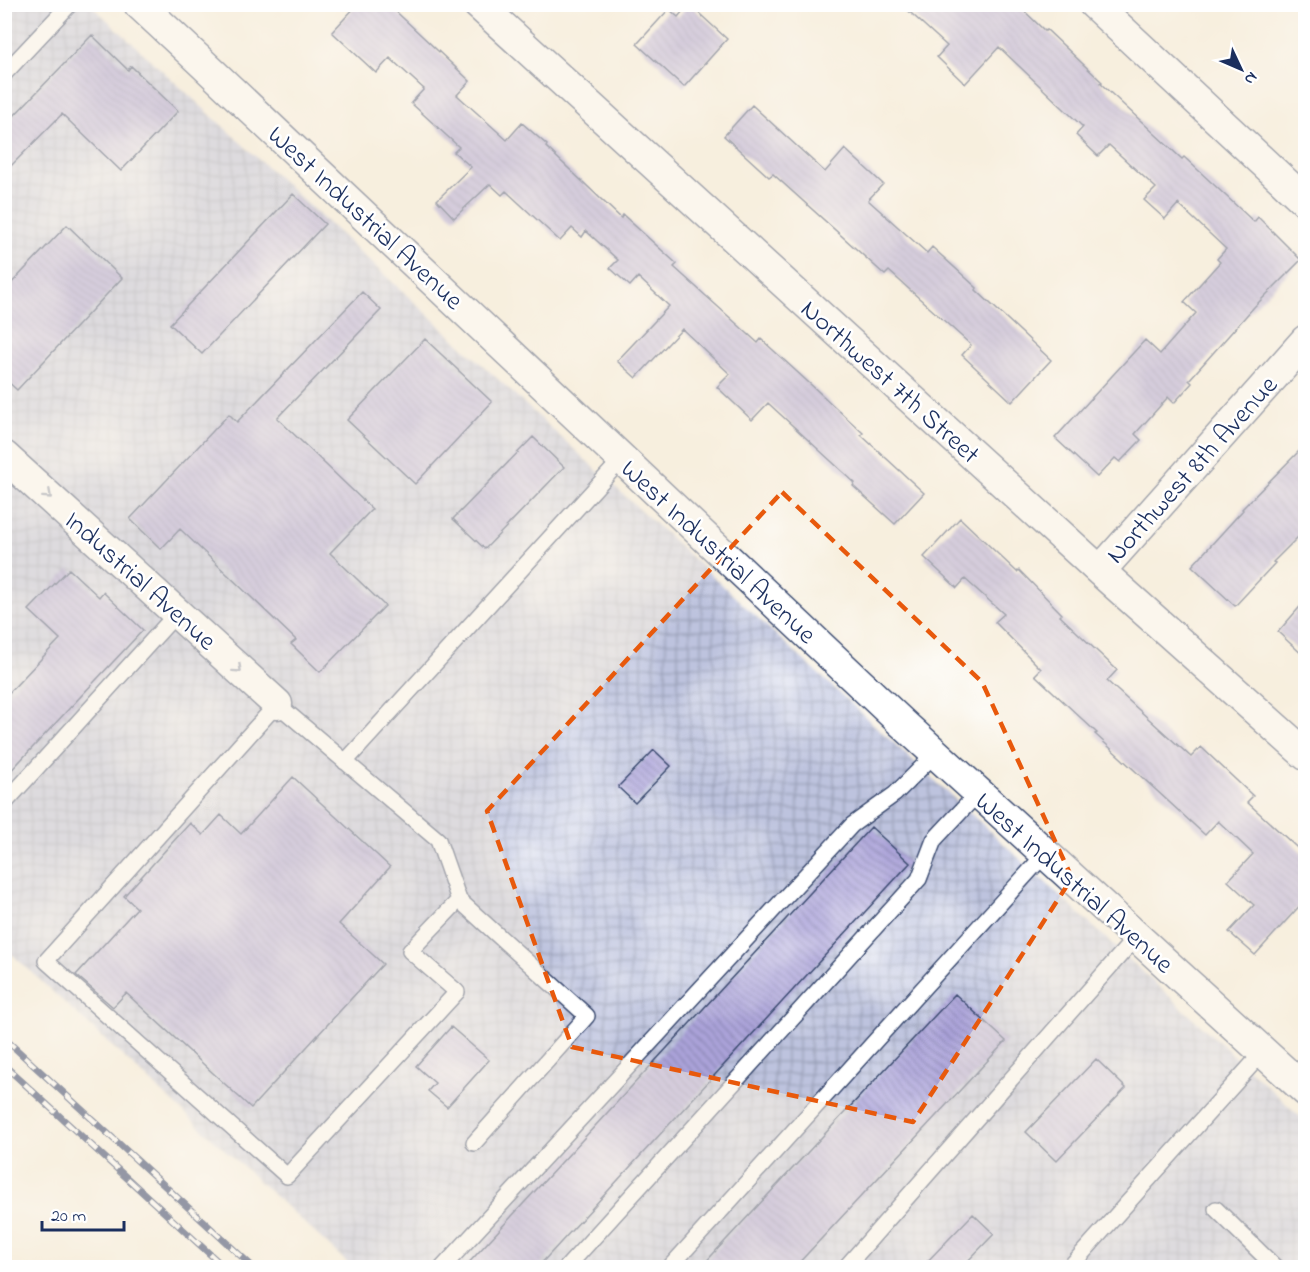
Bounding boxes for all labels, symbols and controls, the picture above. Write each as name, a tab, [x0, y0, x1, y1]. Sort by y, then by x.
north arrow	[1211, 39, 1271, 99]
text: N	[1238, 66, 1263, 90]
street label: West Industrial Avenue	[258, 117, 472, 321]
street label: Northwest 7th Street	[791, 292, 988, 474]
street label: Northwest 8th Avenue	[1098, 367, 1289, 573]
street label: West Industrial Avenue	[611, 451, 825, 655]
one-way arrow	[41, 488, 52, 499]
street label: Industrial Avenue	[55, 503, 225, 661]
one-way arrow	[232, 662, 242, 673]
street label: West Industrial Avenue	[965, 784, 1182, 984]
scale bar	[42, 1194, 124, 1232]
text: 20 m	[51, 1204, 86, 1230]

